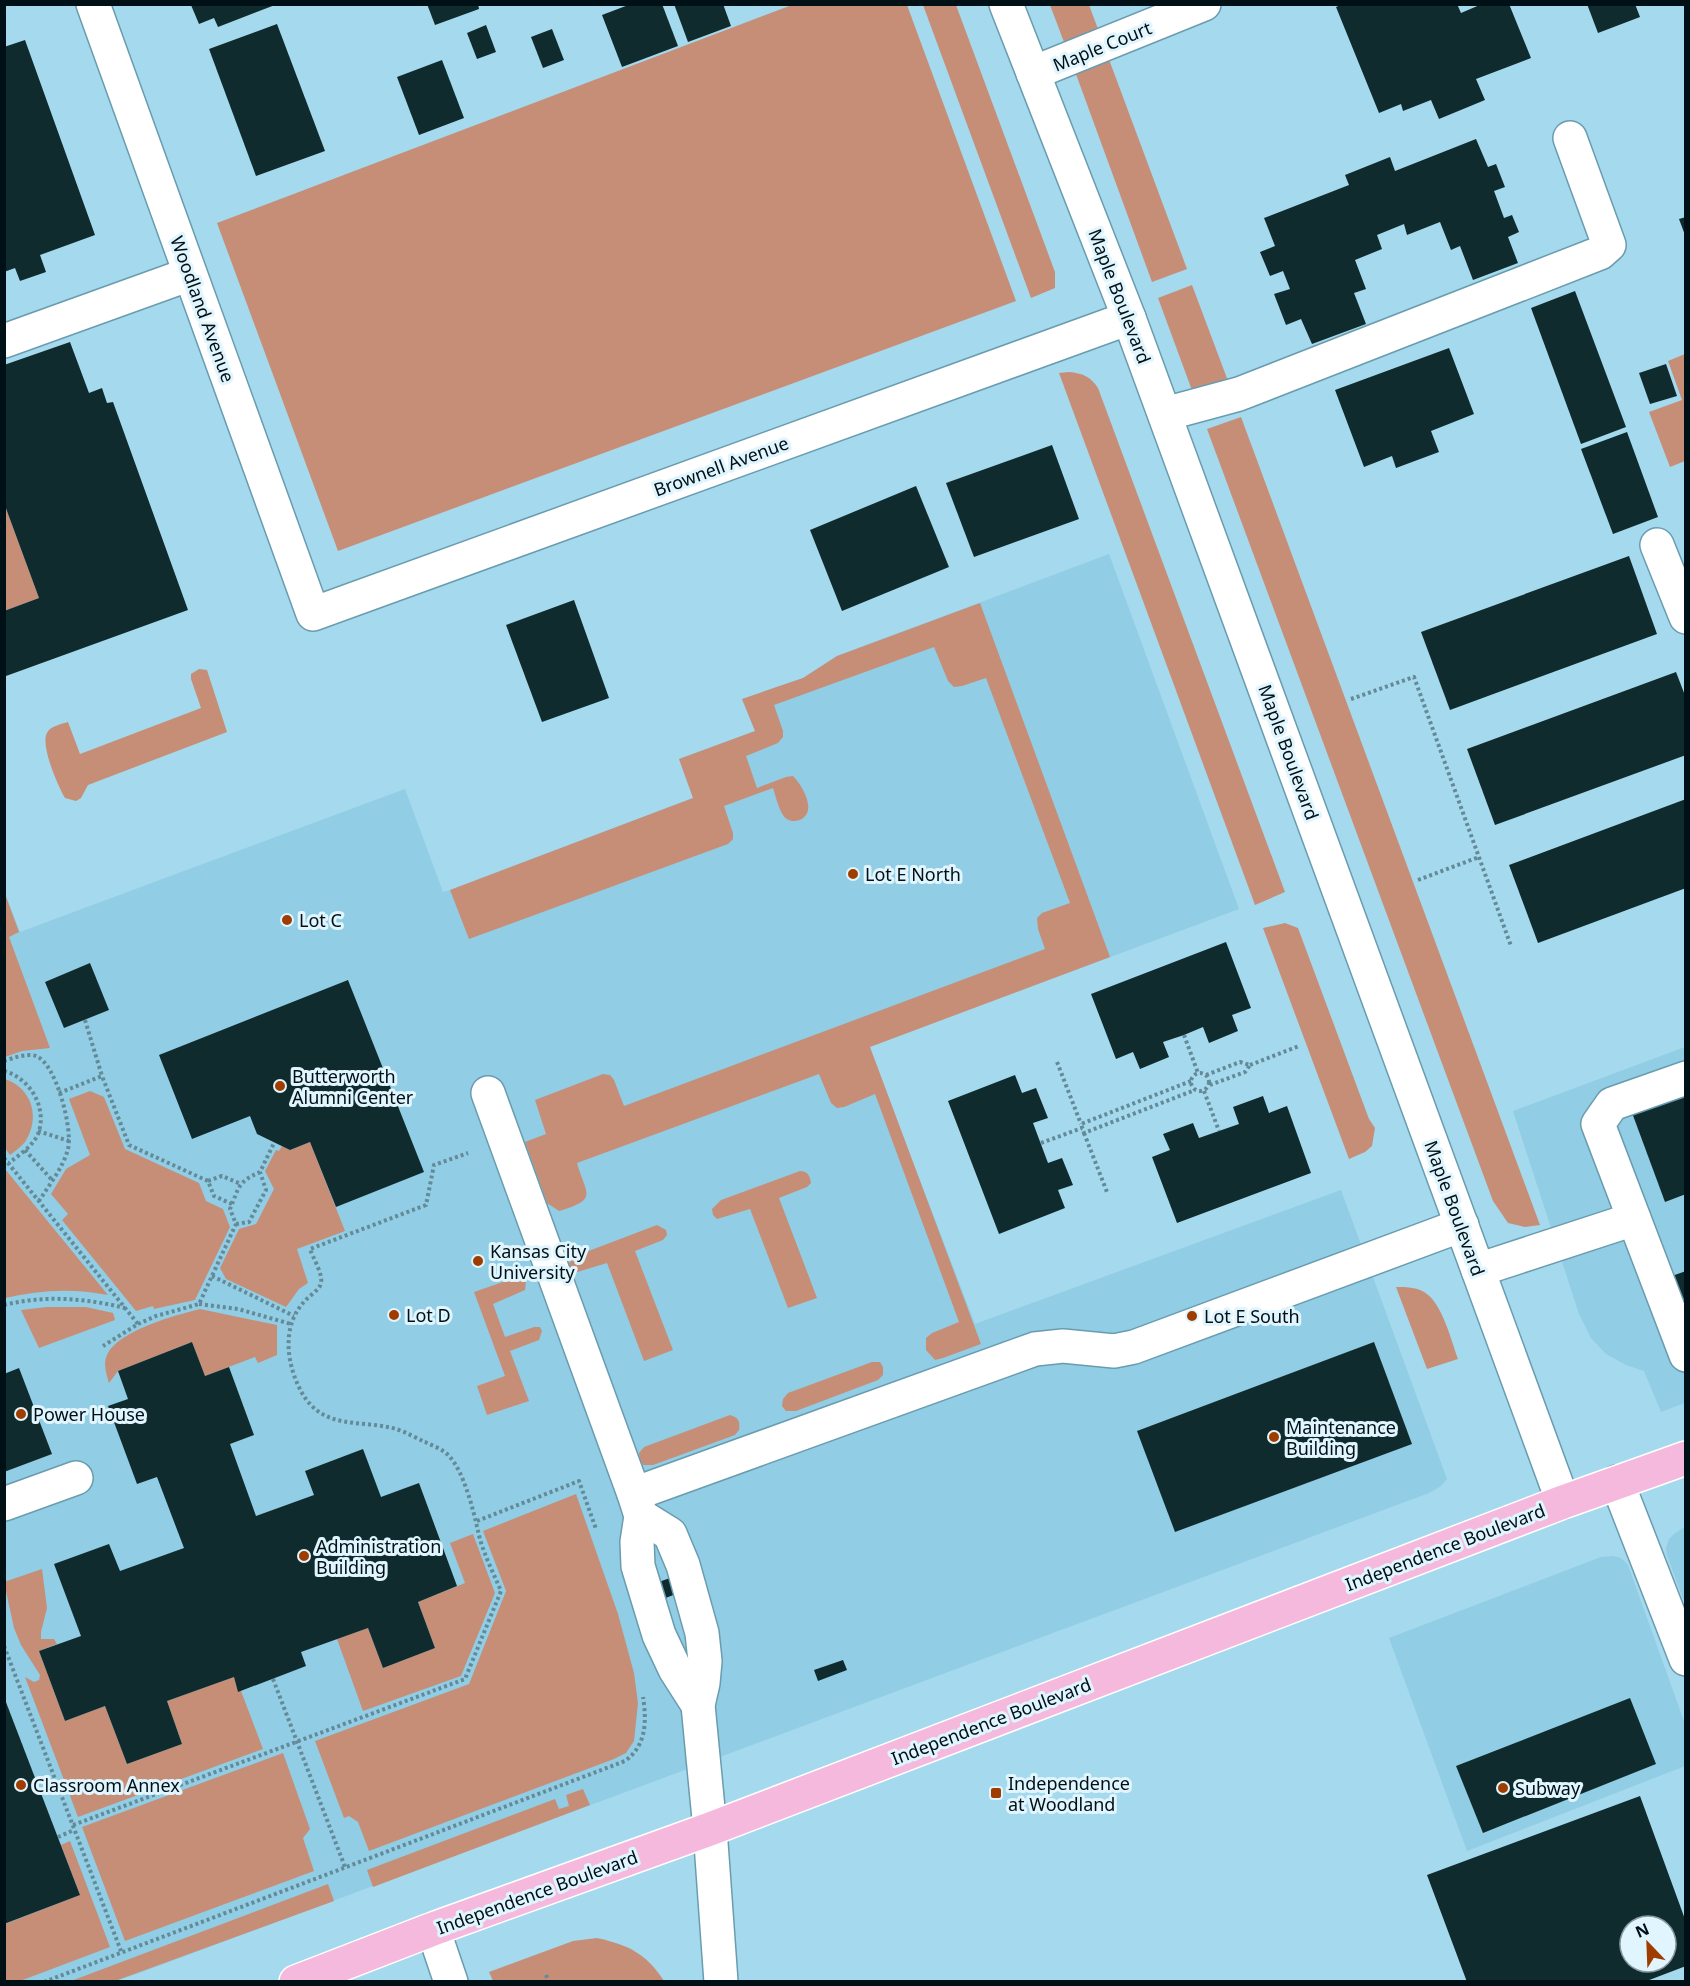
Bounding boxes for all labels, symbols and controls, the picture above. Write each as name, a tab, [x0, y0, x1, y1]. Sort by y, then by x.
street label: Maple Court	[1049, 15, 1155, 77]
street label: Maple Boulevard	[1083, 225, 1157, 367]
street label: Woodland Avenue	[165, 233, 241, 385]
street label: Brownell Avenue	[650, 430, 792, 502]
street label: Maple Boulevard	[1253, 681, 1325, 823]
place label: Lot E North	[865, 862, 961, 886]
marker: Lot E North	[846, 867, 860, 881]
place label: Lot C	[299, 908, 342, 932]
marker: Lot C	[280, 913, 294, 927]
place label: Butterworth Alumni Center	[292, 1064, 414, 1109]
marker: Butterworth Alumni Center	[273, 1079, 287, 1093]
street label: Maple Boulevard	[1419, 1137, 1491, 1279]
place label: Kansas City University	[490, 1239, 587, 1284]
marker: Kansas City University	[471, 1254, 485, 1268]
place label: Lot D	[406, 1303, 451, 1327]
place label: Lot E South	[1204, 1304, 1300, 1328]
marker: Lot D	[387, 1308, 401, 1322]
marker: Lot E South	[1185, 1309, 1199, 1323]
place label: Power House	[33, 1402, 145, 1426]
marker: Power House	[14, 1407, 28, 1421]
place label: Maintenance Building	[1286, 1415, 1396, 1460]
marker: Maintenance Building	[1267, 1430, 1281, 1444]
street label: Independence Boulevard	[1342, 1498, 1548, 1596]
place label: Administration Building	[316, 1534, 441, 1579]
marker: Administration Building	[297, 1549, 311, 1563]
street label: Independence Boulevard	[888, 1672, 1094, 1770]
place label: Independence at Woodland	[1008, 1771, 1130, 1816]
place label: Classroom Annex	[33, 1773, 180, 1797]
place label: Subway	[1515, 1776, 1581, 1800]
marker: Classroom Annex	[14, 1778, 28, 1792]
marker: Subway	[1496, 1781, 1510, 1795]
marker: Independence at Woodland	[989, 1786, 1003, 1800]
street label: Independence Boulevard	[433, 1844, 641, 1940]
north arrow	[1618, 1914, 1678, 1974]
text: N	[1632, 1918, 1652, 1943]

